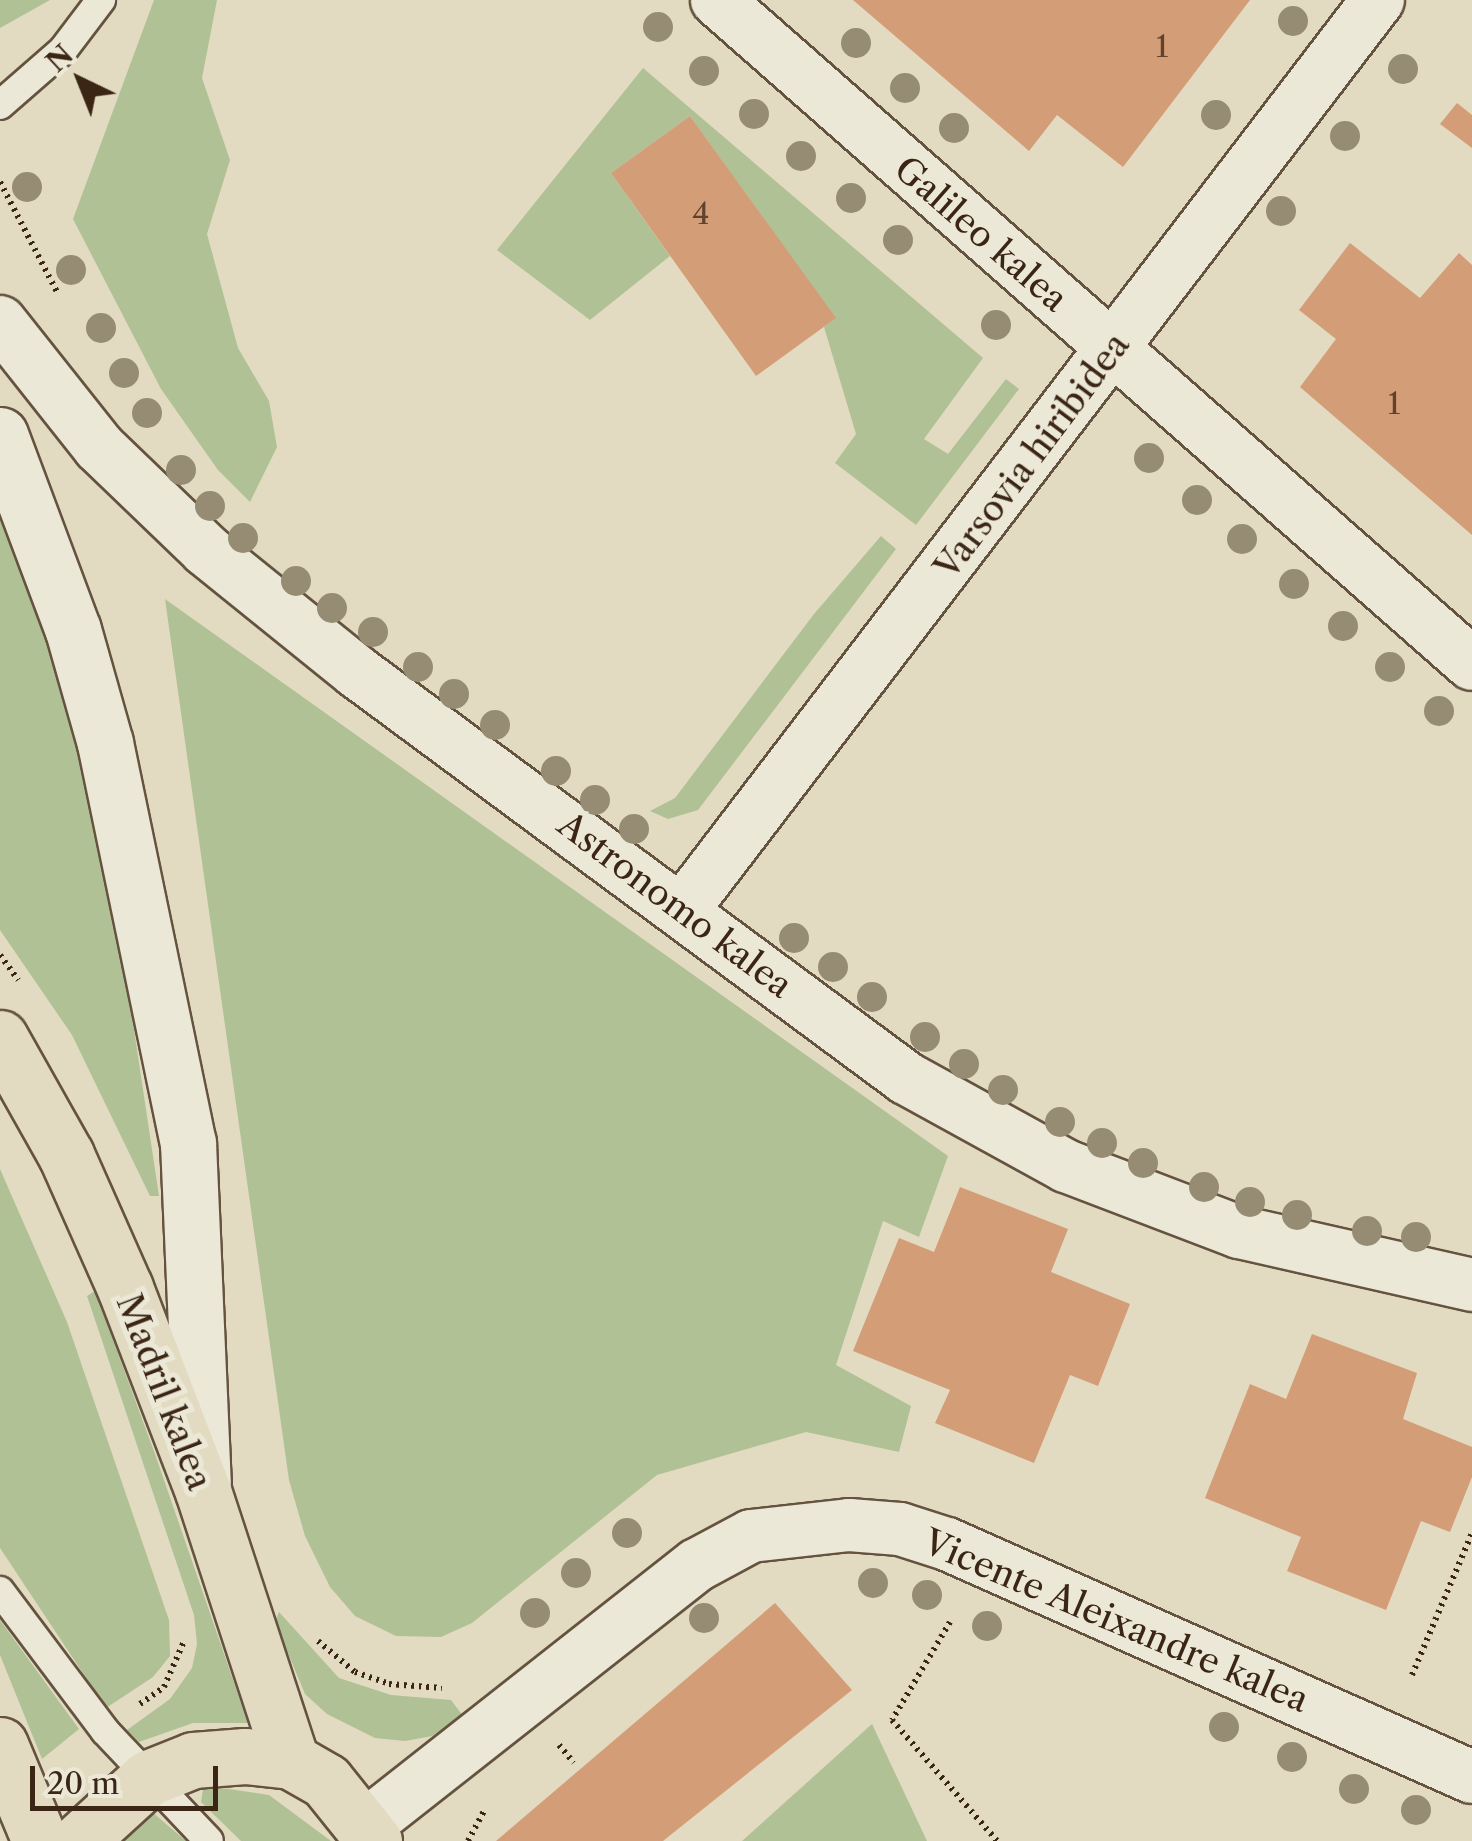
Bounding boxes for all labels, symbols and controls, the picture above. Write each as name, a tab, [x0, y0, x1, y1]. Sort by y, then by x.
house number: 1	[1156, 29, 1168, 65]
north arrow	[30, 30, 130, 130]
text: N	[39, 37, 80, 79]
street label: Galileo kalea	[886, 148, 1076, 320]
house number: 4	[692, 196, 710, 232]
street label: Varsovia hiribidea	[926, 325, 1138, 587]
house number: 1	[1388, 386, 1400, 422]
street label: Astronomo kalea	[550, 803, 800, 1007]
street label: Madril kalea	[107, 1288, 221, 1496]
street label: Vicente Aleixandre kalea	[917, 1521, 1315, 1721]
scale bar	[35, 1746, 222, 1808]
text: 20 m	[47, 1765, 119, 1802]

